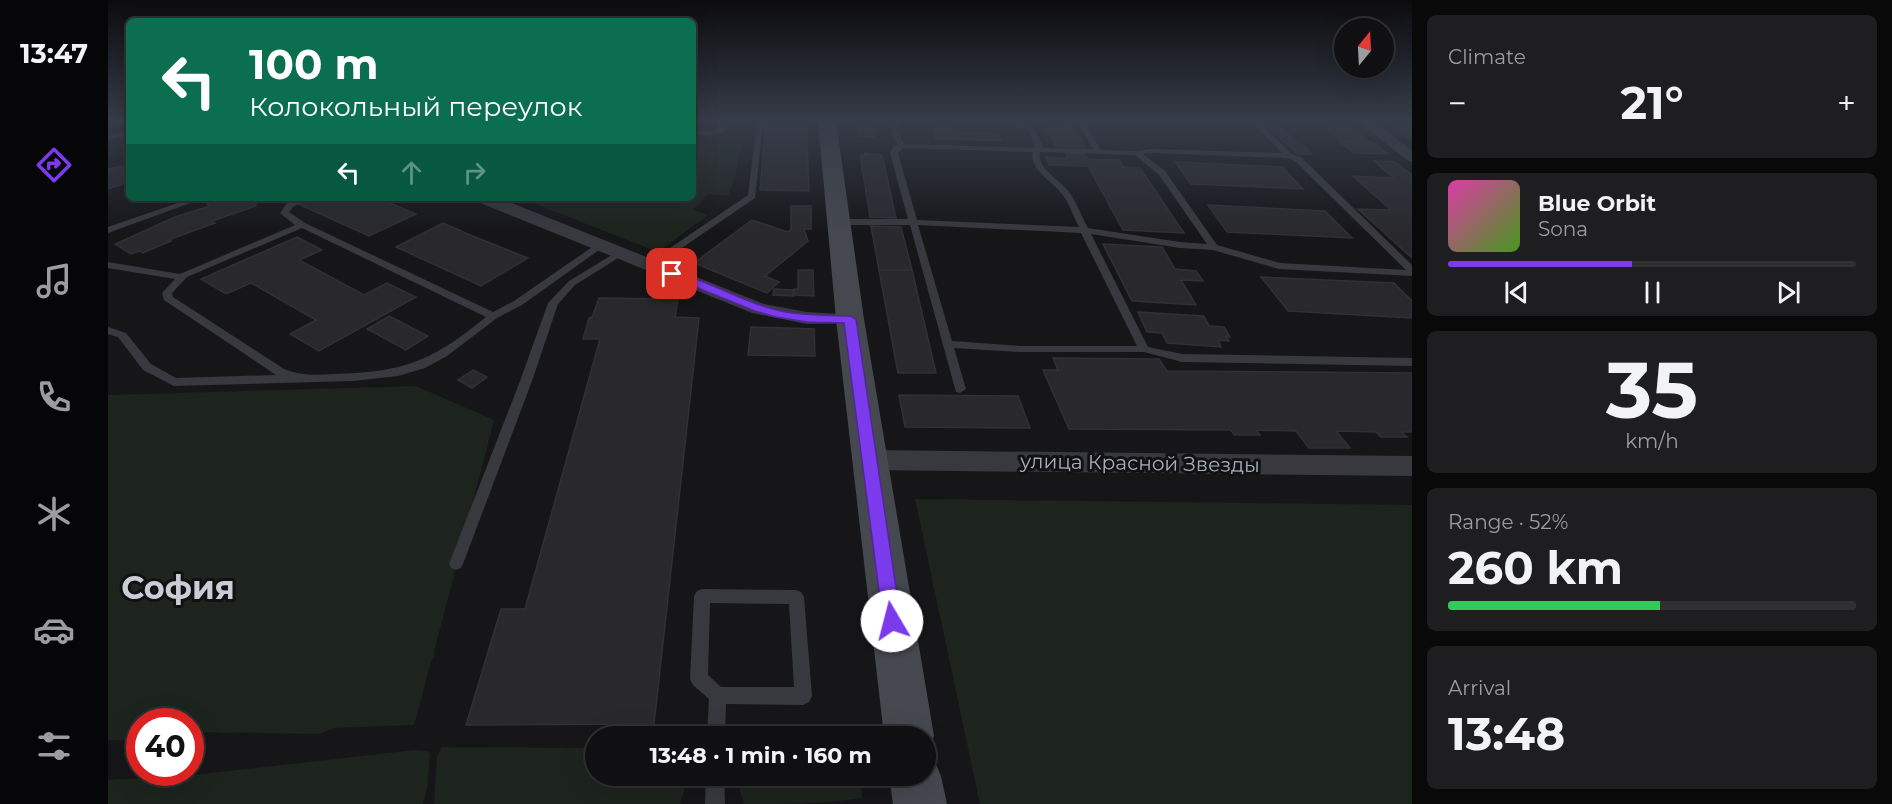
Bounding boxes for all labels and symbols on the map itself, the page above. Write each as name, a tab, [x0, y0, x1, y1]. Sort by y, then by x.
north arrow	[1334, 18, 1394, 78]
pin	[646, 248, 697, 299]
street label: улица Красной Звезды	[1019, 449, 1260, 477]
district label: София	[121, 568, 235, 607]
position arrow	[860, 589, 924, 653]
speed limit sign: 40	[126, 708, 204, 786]

